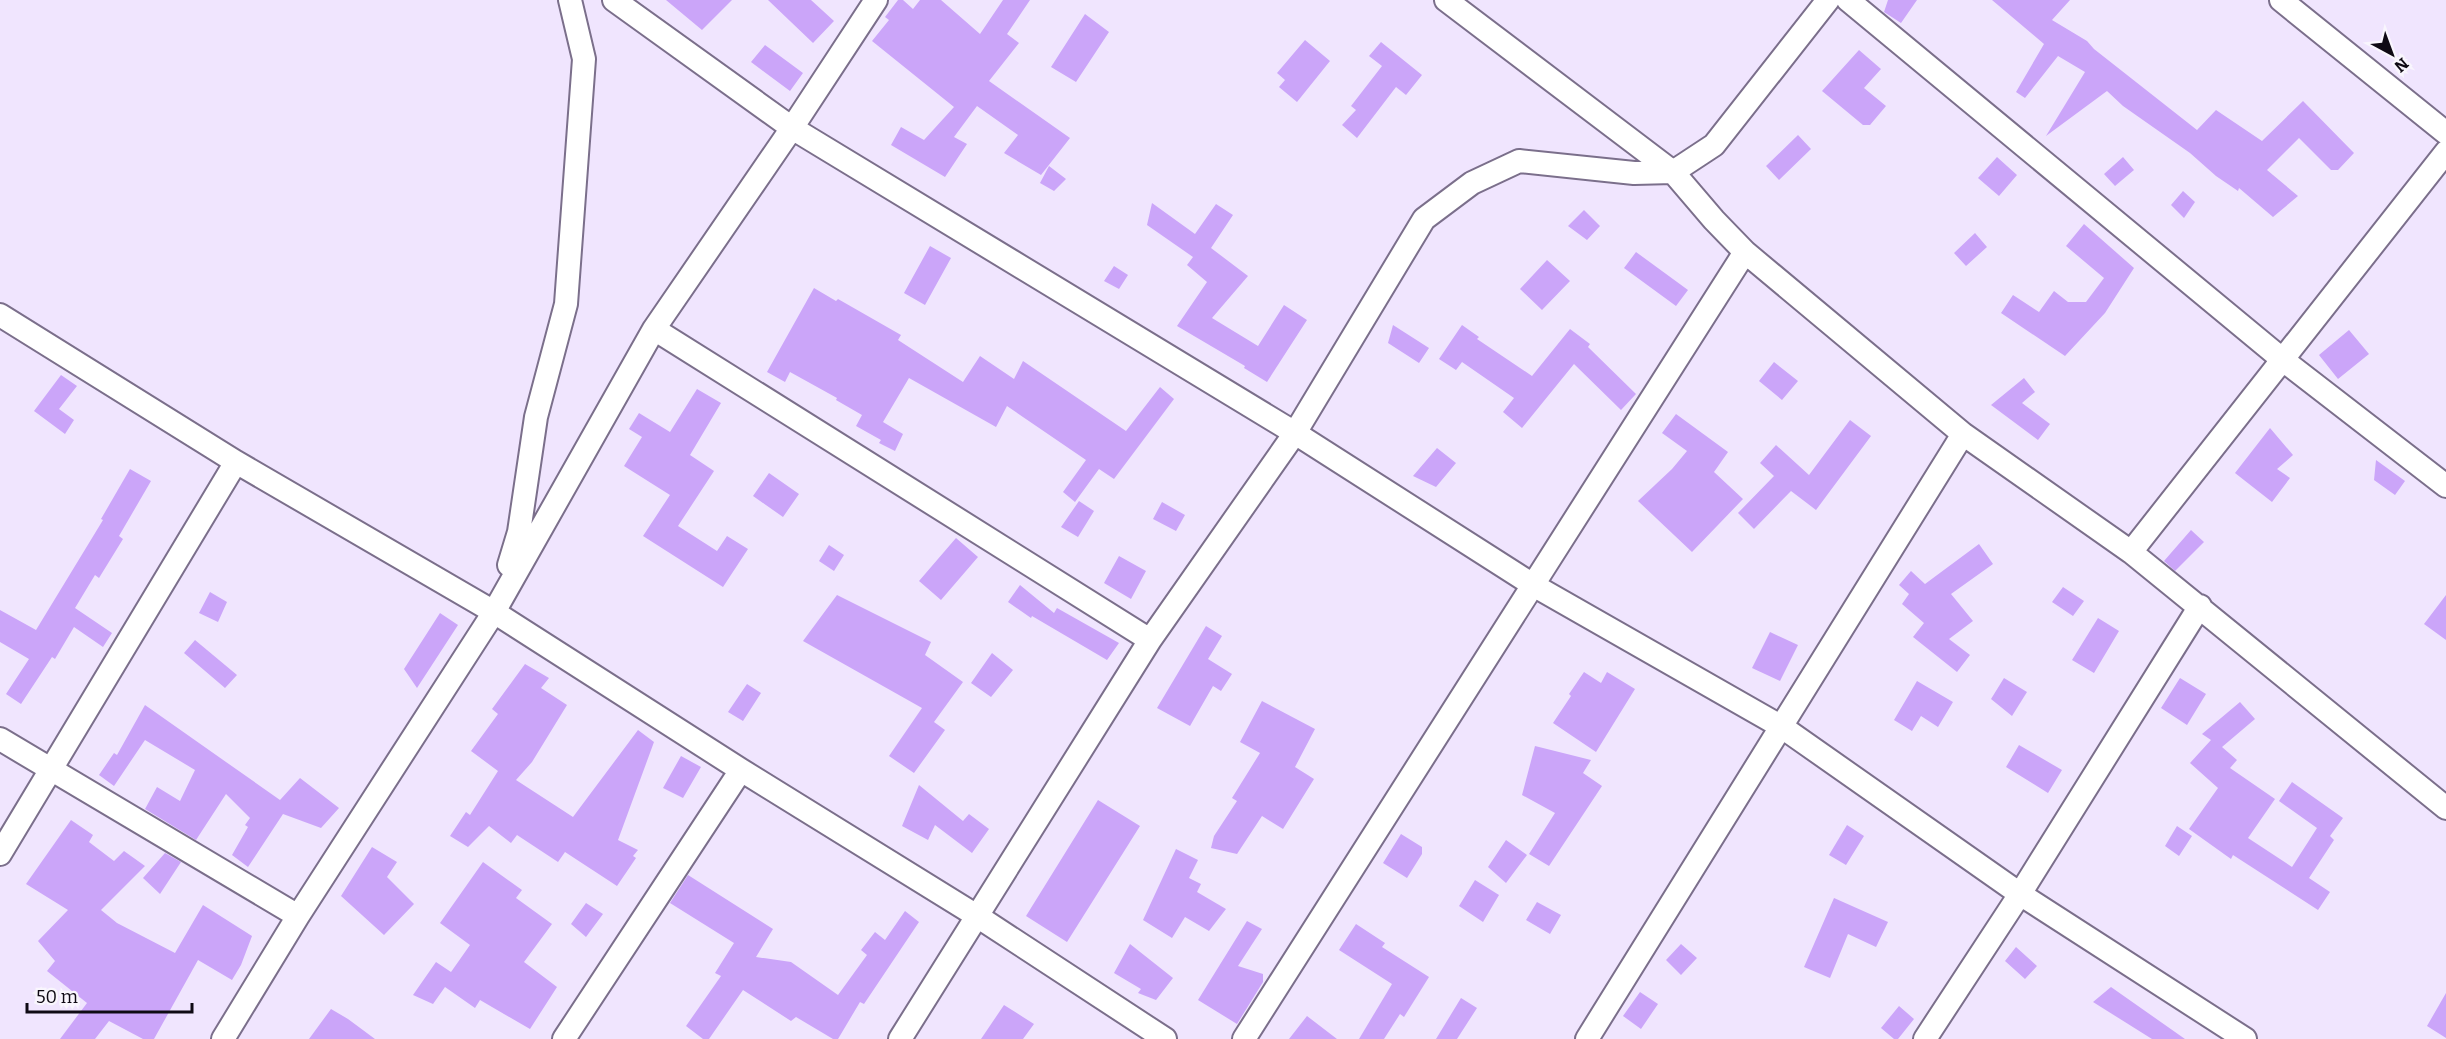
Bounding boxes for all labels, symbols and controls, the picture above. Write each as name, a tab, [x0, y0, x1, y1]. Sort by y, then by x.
north arrow	[2362, 24, 2422, 84]
text: N	[2391, 54, 2412, 76]
scale bar	[27, 976, 192, 1014]
text: 50 m	[36, 986, 78, 1008]

